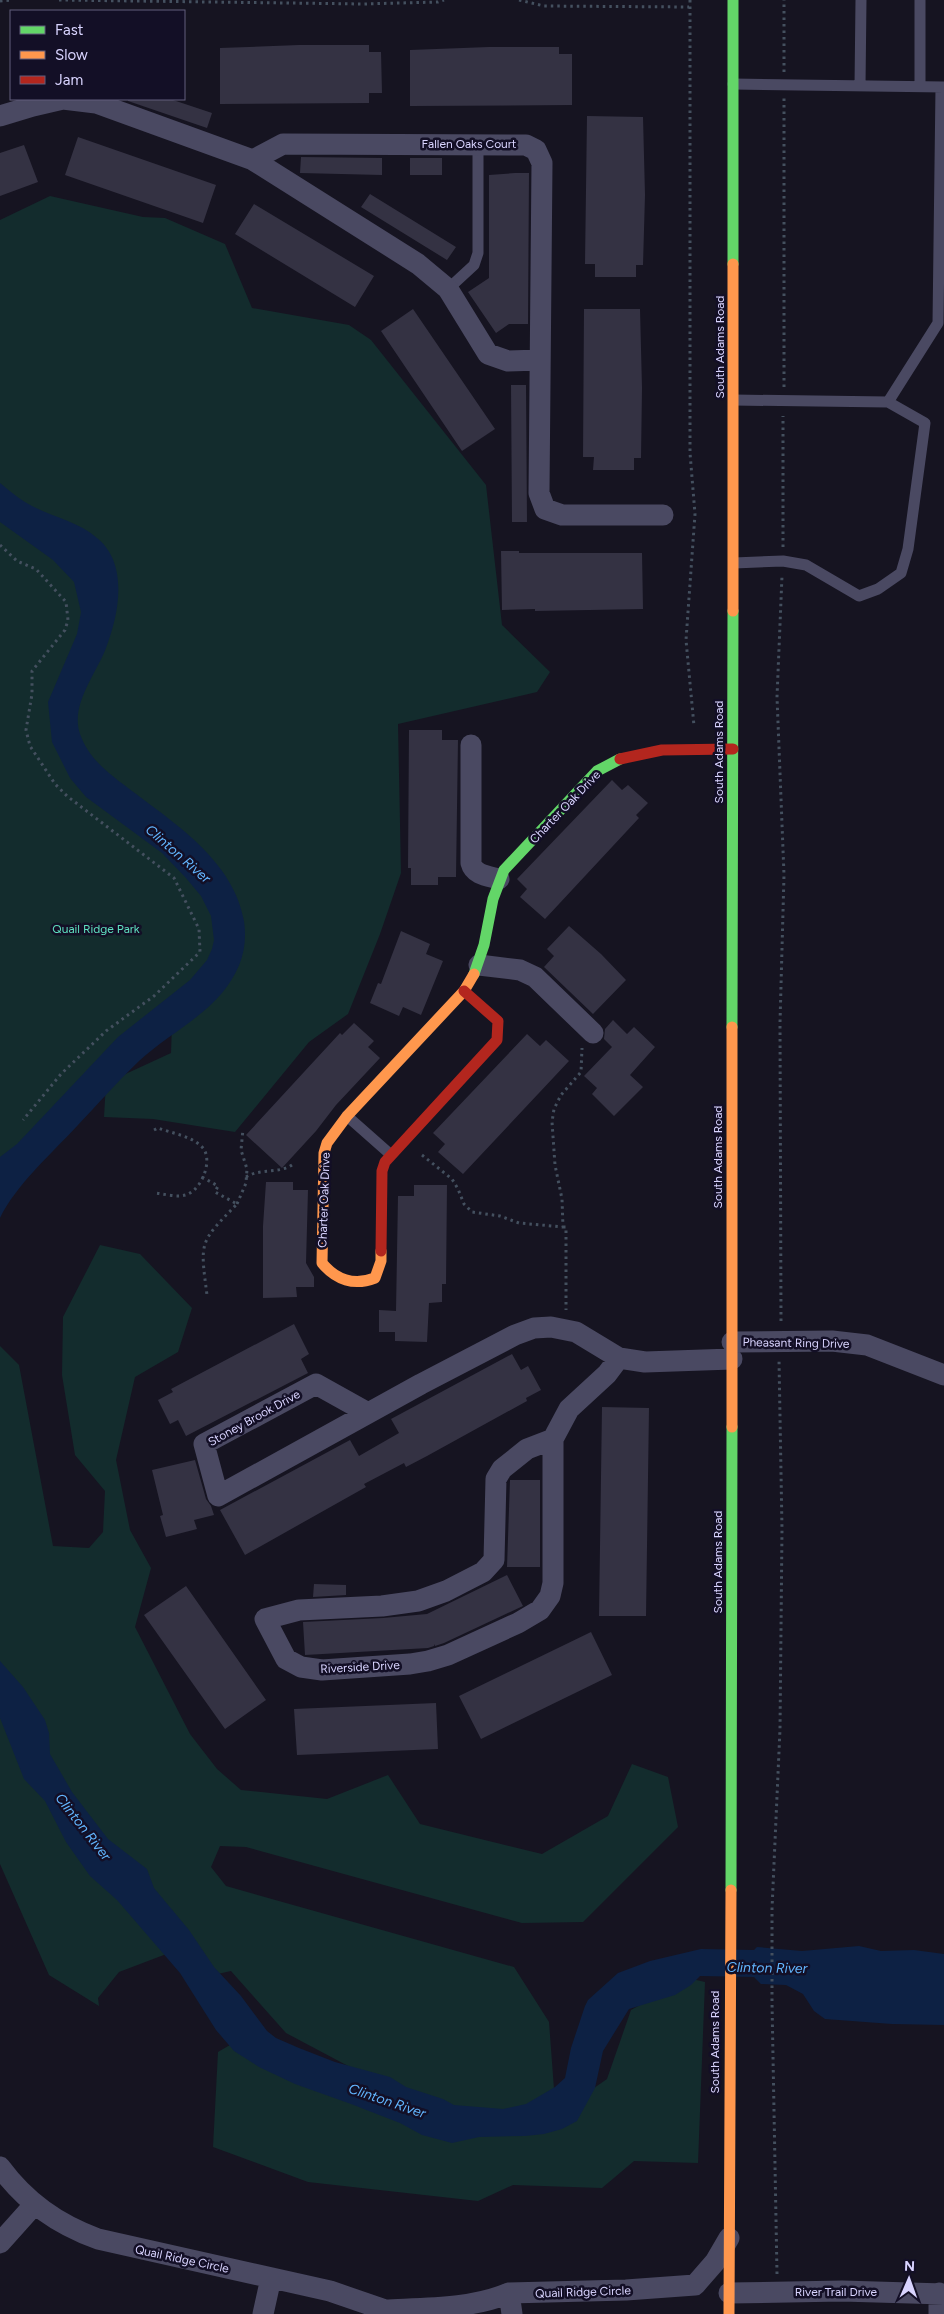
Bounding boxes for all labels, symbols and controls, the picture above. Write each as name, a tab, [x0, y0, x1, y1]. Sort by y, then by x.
legend	[10, 10, 185, 100]
text: Fast	[55, 21, 84, 39]
text: Slow	[55, 46, 88, 64]
text: Jam	[55, 71, 83, 89]
street label: Fallen Oaks Court	[422, 137, 517, 151]
street label: South Adams Road	[713, 296, 727, 398]
street label: South Adams Road	[712, 701, 726, 803]
street label: Charter Oak Drive	[527, 767, 604, 846]
water label: Clinton River	[142, 821, 215, 888]
park label: Quail Ridge Park	[52, 922, 140, 936]
street label: South Adams Road	[711, 1106, 725, 1208]
street label: Charter Oak Drive	[315, 1152, 333, 1248]
street label: Pheasant Ring Drive	[742, 1335, 850, 1351]
street label: Stoney Brook Drive	[206, 1387, 303, 1449]
street label: South Adams Road	[711, 1511, 725, 1613]
street label: Riverside Drive	[320, 1658, 401, 1676]
water label: Clinton River	[51, 1790, 115, 1865]
water label: Clinton River	[727, 1959, 809, 1977]
street label: South Adams Road	[708, 1991, 722, 2093]
water label: Clinton River	[346, 2080, 429, 2123]
street label: Quail Ridge Circle	[134, 2242, 231, 2276]
north arrow	[884, 2254, 934, 2304]
text: N	[904, 2258, 915, 2275]
street label: Quail Ridge Circle	[535, 2283, 631, 2301]
street label: River Trail Drive	[795, 2285, 878, 2299]

